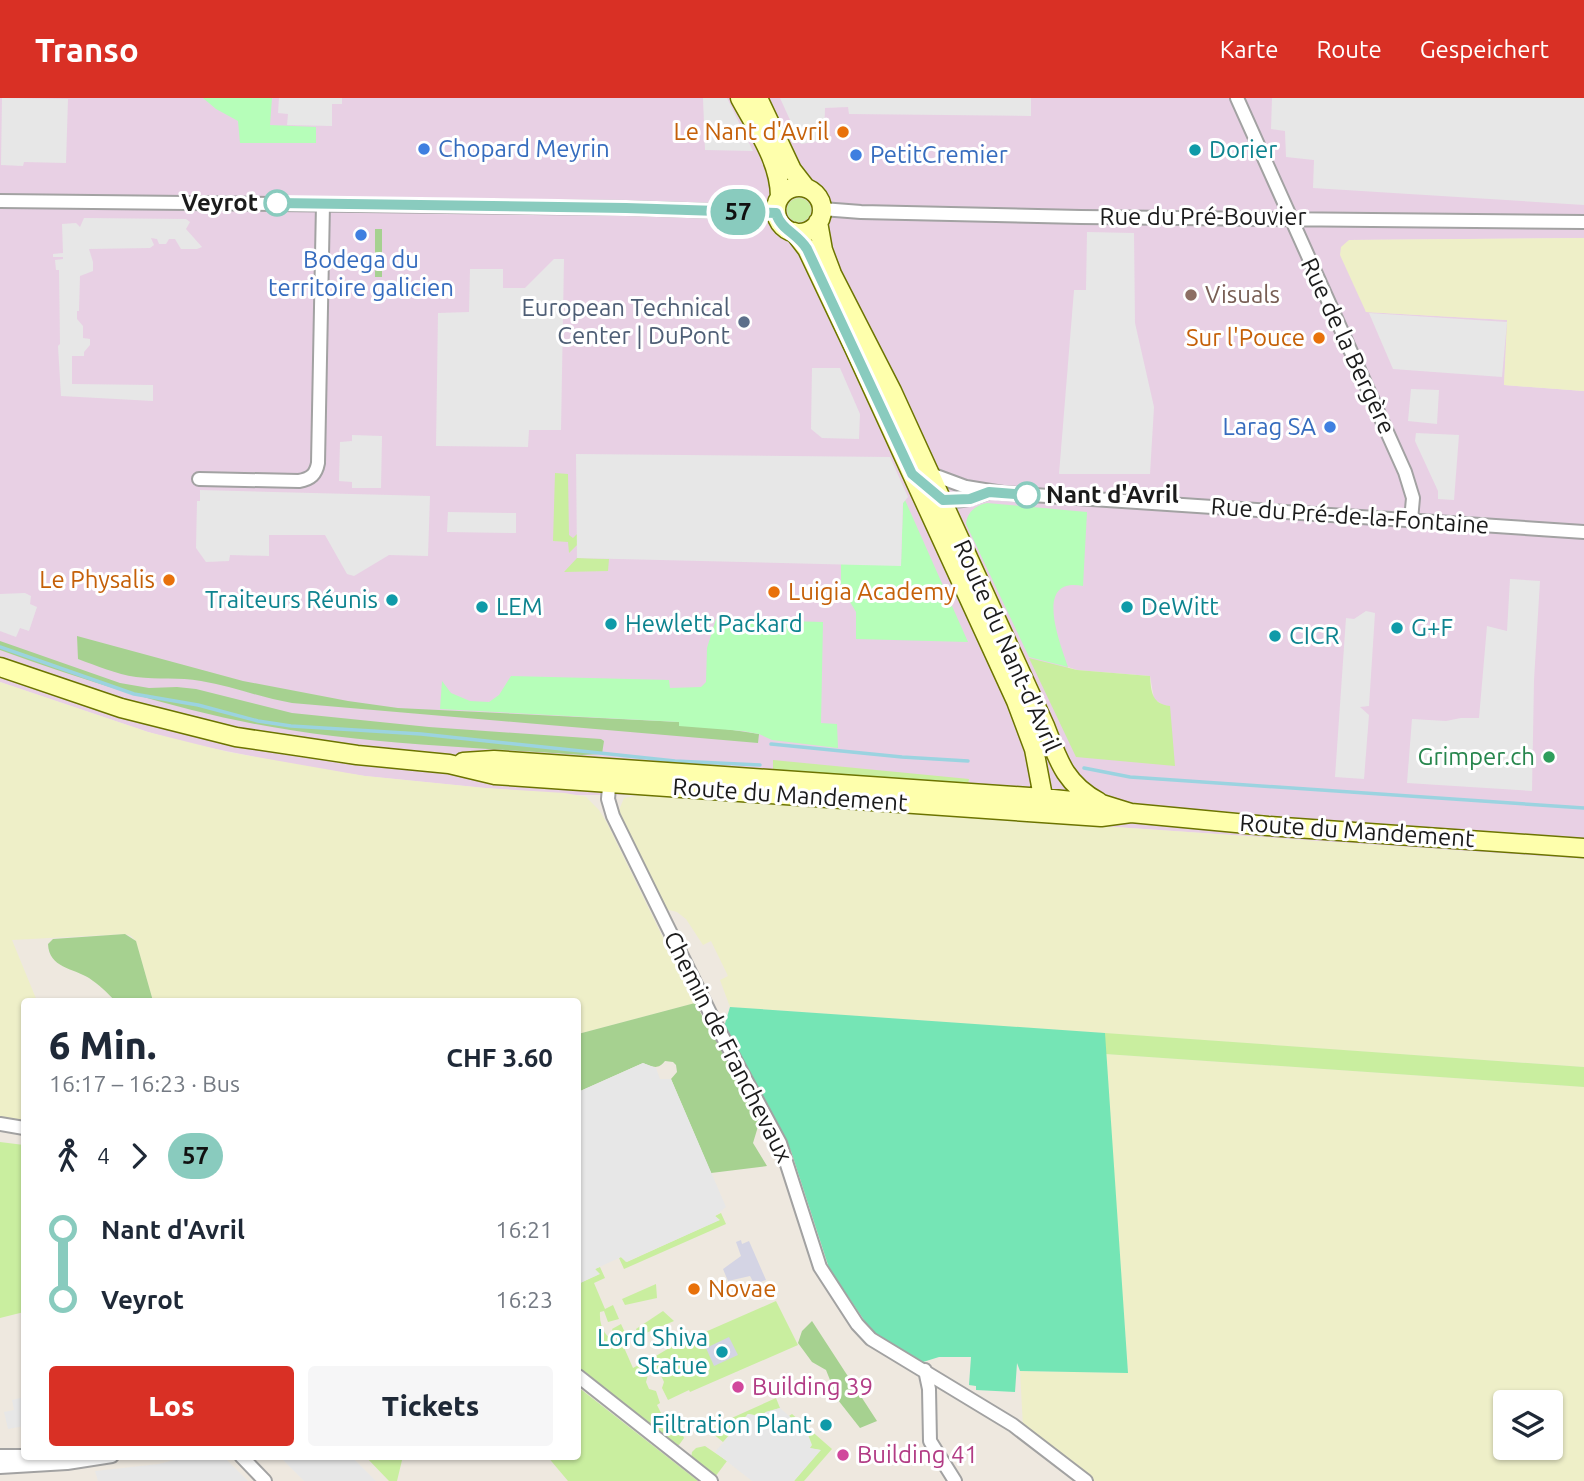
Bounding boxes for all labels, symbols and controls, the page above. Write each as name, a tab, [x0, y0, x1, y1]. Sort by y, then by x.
text: Transo	[35, 31, 139, 68]
text: Karte	[1220, 36, 1278, 63]
text: Route	[1316, 36, 1382, 63]
text: Gespeichert	[1420, 36, 1549, 63]
place label: Le Nant d'Avril	[673, 118, 829, 145]
marker: Le Nant d'Avril	[835, 124, 851, 140]
place label: Chopard Meyrin	[438, 135, 610, 162]
place label: Dorier	[1209, 136, 1277, 163]
marker: Chopard Meyrin	[416, 141, 432, 157]
place label: PetitCremier	[870, 141, 1008, 168]
marker: Dorier	[1187, 142, 1203, 158]
marker: PetitCremier	[848, 147, 864, 163]
place label: Veyrot	[181, 189, 258, 216]
line badge: 57	[706, 189, 770, 235]
marker: Veyrot	[264, 190, 290, 216]
text: 57	[724, 198, 752, 225]
street label: Rue du Pré-Bouvier	[1099, 203, 1307, 230]
marker: Bodega du territoire galicien	[353, 227, 369, 243]
place label: Bodega du territoire galicien	[268, 246, 454, 301]
street label: Rue de la Bergère	[1296, 253, 1401, 438]
place label: Visuals	[1205, 281, 1280, 308]
marker: Visuals	[1183, 287, 1199, 303]
place label: European Technical Center | DuPont	[522, 294, 731, 349]
marker: European Technical Center | DuPont	[736, 314, 752, 330]
place label: Sur l'Pouce	[1186, 324, 1305, 351]
marker: Sur l'Pouce	[1311, 330, 1327, 346]
place label: Larag SA	[1223, 413, 1316, 440]
marker: Larag SA	[1322, 419, 1338, 435]
place label: Nant d'Avril	[1046, 481, 1179, 508]
marker: Nant d'Avril	[1014, 482, 1040, 508]
street label: Rue du Pré-de-la-Fontaine	[1210, 492, 1490, 539]
street label: Route du Nant-d'Avril	[948, 535, 1066, 756]
place label: Le Physalis	[39, 566, 155, 593]
marker: Le Physalis	[161, 572, 177, 588]
place label: Luigia Academy	[788, 578, 956, 605]
marker: Luigia Academy	[766, 584, 782, 600]
place label: Traiteurs Réunis	[205, 586, 378, 613]
marker: Traiteurs Réunis	[384, 592, 400, 608]
place label: LEM	[496, 593, 543, 620]
place label: DeWitt	[1141, 593, 1219, 620]
marker: LEM	[474, 599, 490, 615]
marker: DeWitt	[1119, 599, 1135, 615]
place label: Hewlett Packard	[625, 610, 803, 637]
place label: G+F	[1411, 614, 1453, 641]
marker: Hewlett Packard	[603, 616, 619, 632]
marker: G+F	[1389, 620, 1405, 636]
place label: CICR	[1289, 622, 1340, 649]
marker: CICR	[1267, 628, 1283, 644]
place label: Grimper.ch	[1417, 743, 1535, 770]
marker: Grimper.ch	[1541, 749, 1557, 765]
street label: Route du Mandement	[672, 773, 909, 816]
street label: Route du Mandement	[1239, 809, 1476, 852]
street label: Chemin de Franchevaux	[658, 927, 798, 1167]
text: 6 Min.	[49, 1024, 156, 1066]
text: CHF 3.60	[446, 1043, 553, 1072]
text: 16:17 – 16:23 · Bus	[49, 1071, 240, 1096]
icon: walk	[49, 1137, 87, 1175]
icon: forward	[120, 1137, 158, 1175]
text: 57	[182, 1142, 209, 1169]
text: 4	[97, 1143, 110, 1168]
text: Nant d'Avril	[101, 1215, 245, 1244]
text: 16:21	[495, 1217, 553, 1242]
place label: Novae	[708, 1275, 776, 1302]
marker: Novae	[686, 1281, 702, 1297]
text: Veyrot	[101, 1285, 184, 1314]
text: 16:23	[495, 1287, 553, 1312]
place label: Lord Shiva Statue	[597, 1324, 708, 1379]
marker: Lord Shiva Statue	[714, 1344, 730, 1360]
button: Los	[49, 1366, 294, 1446]
button: Tickets	[308, 1366, 553, 1446]
place label: Building 39	[752, 1373, 873, 1400]
marker: Building 39	[730, 1379, 746, 1395]
map controls	[1493, 1390, 1563, 1460]
button: layers	[1493, 1390, 1563, 1460]
place label: Filtration Plant	[652, 1411, 813, 1438]
marker: Filtration Plant	[818, 1417, 834, 1433]
place label: Building 41	[857, 1441, 978, 1468]
marker: Building 41	[835, 1447, 851, 1463]

